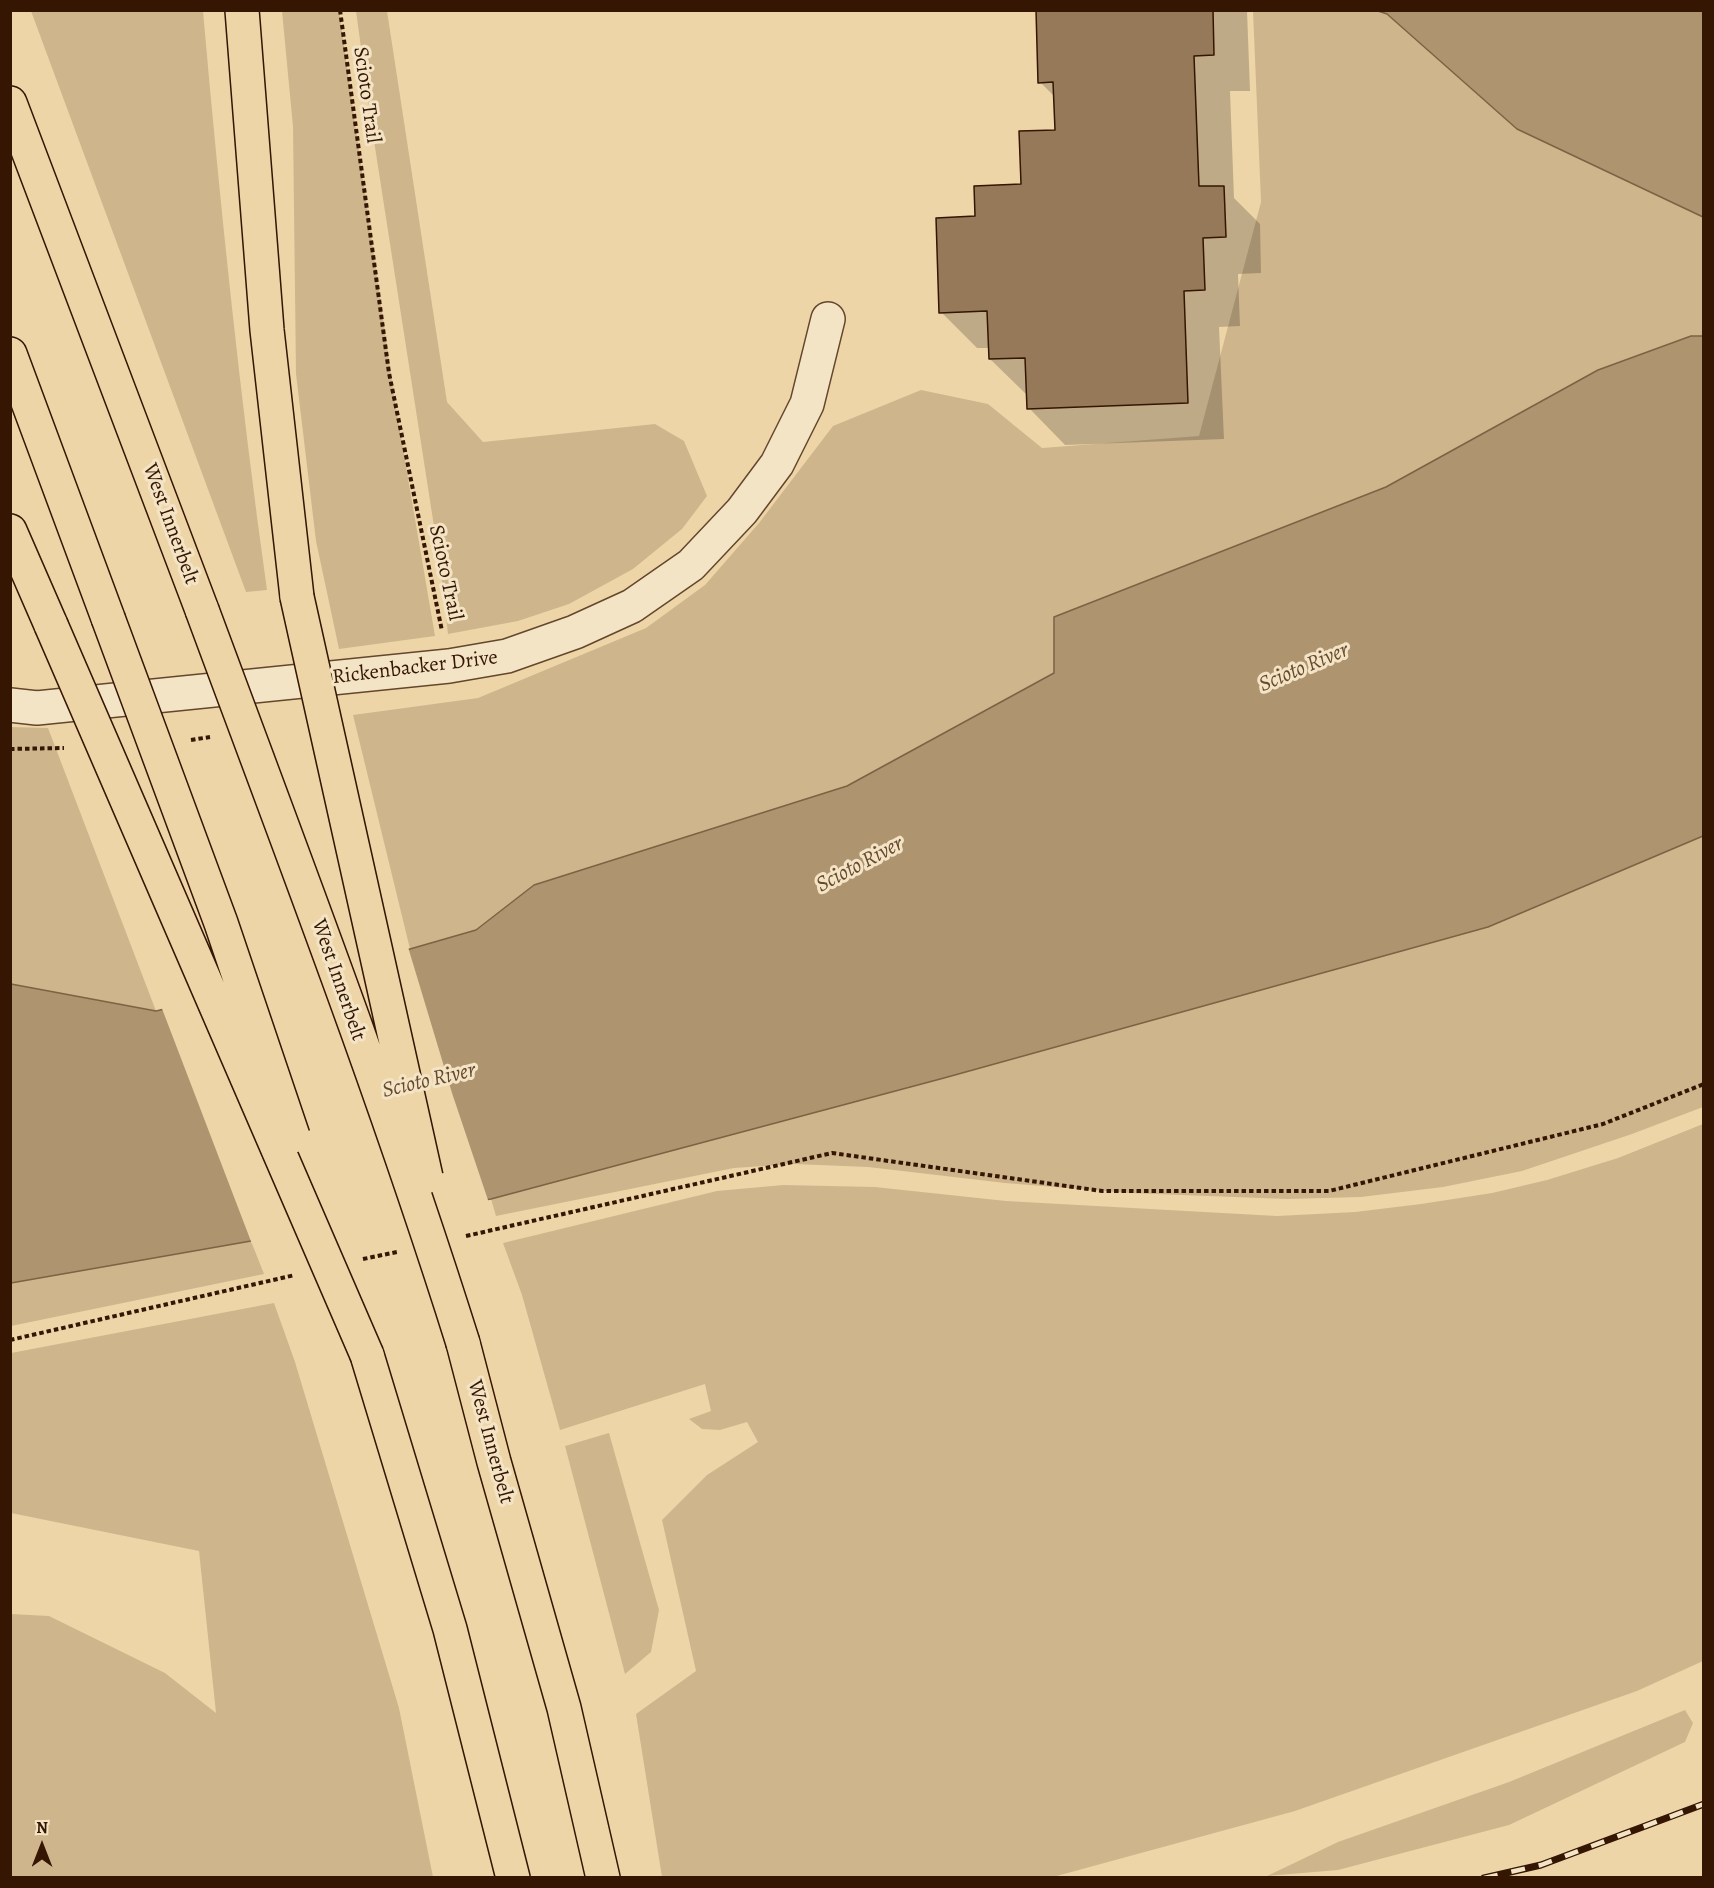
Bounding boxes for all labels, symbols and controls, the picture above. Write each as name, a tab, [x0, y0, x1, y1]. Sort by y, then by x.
street label: Scioto Trail	[347, 45, 385, 145]
street label: West Innerbelt	[136, 460, 204, 588]
street label: Scioto Trail	[423, 523, 467, 623]
water label: Scioto River	[1255, 637, 1353, 699]
street label: Rickenbacker Drive	[331, 645, 499, 691]
water label: Scioto River	[812, 831, 908, 899]
street label: West Innerbelt	[305, 916, 371, 1044]
water label: Scioto River	[380, 1057, 478, 1105]
street label: West Innerbelt	[461, 1377, 519, 1507]
north arrow	[12, 1816, 72, 1876]
text: N	[36, 1817, 48, 1839]

